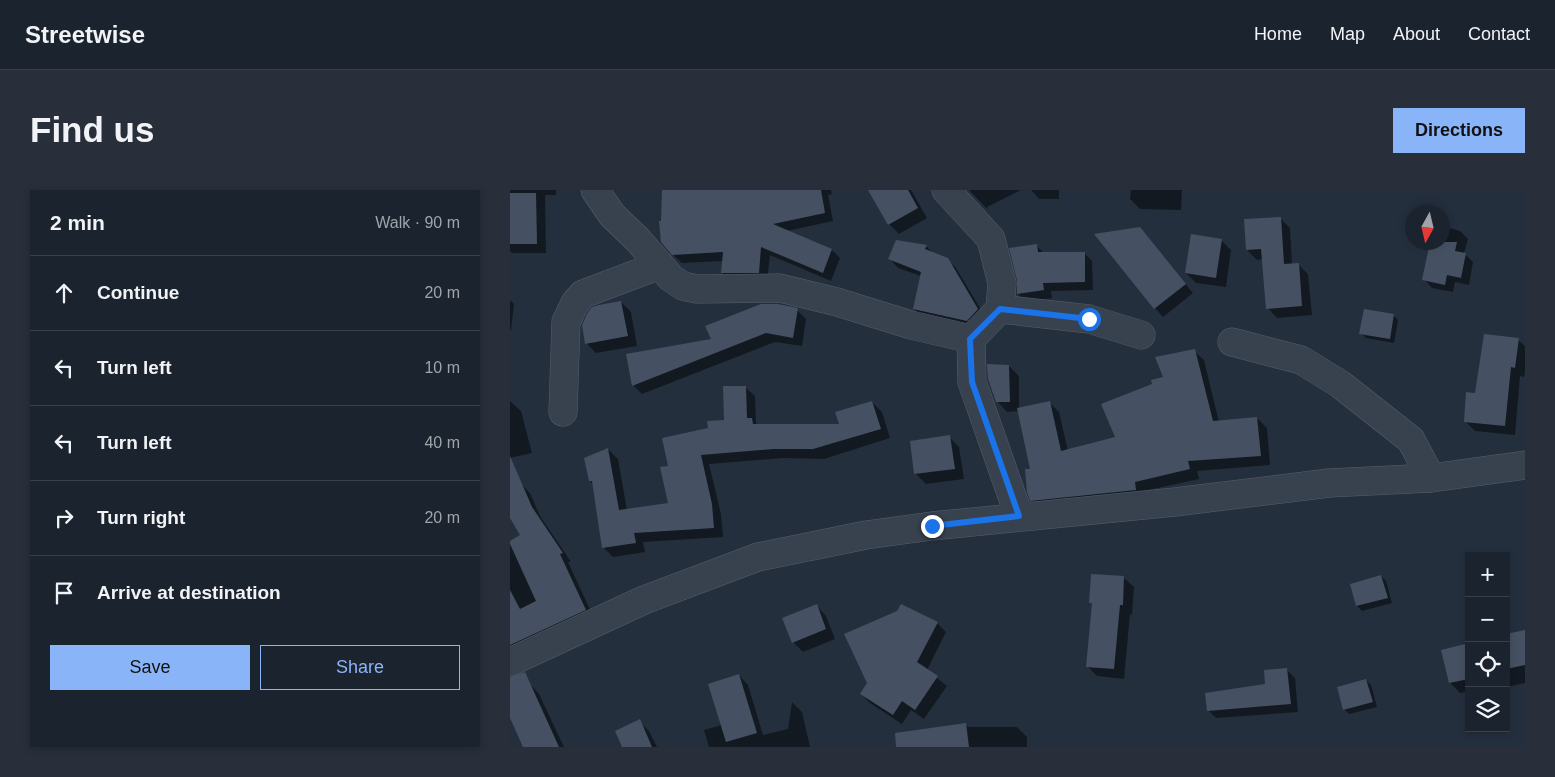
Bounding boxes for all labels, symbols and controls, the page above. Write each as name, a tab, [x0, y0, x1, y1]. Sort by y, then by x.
text: Streetwise	[25, 21, 145, 48]
text: Home	[1254, 24, 1302, 44]
text: Map	[1330, 24, 1365, 44]
text: About	[1393, 24, 1440, 44]
text: Contact	[1468, 24, 1530, 44]
button: Directions	[1393, 108, 1525, 153]
text: Find us	[30, 110, 154, 149]
north arrow	[1405, 205, 1450, 250]
text: 2 min	[50, 211, 105, 234]
text: Walk · 90 m	[375, 214, 460, 231]
icon: ahead	[50, 279, 78, 307]
text: Continue	[97, 282, 179, 303]
text: 20 m	[424, 284, 460, 301]
route start	[1078, 308, 1101, 331]
icon: left	[50, 354, 78, 382]
text: Turn left	[97, 357, 172, 378]
text: 10 m	[424, 359, 460, 376]
icon: left	[50, 429, 78, 457]
text: Turn left	[97, 432, 172, 453]
text: 40 m	[424, 434, 460, 451]
icon: right	[50, 504, 78, 532]
text: Turn right	[97, 507, 185, 528]
text: 20 m	[424, 509, 460, 526]
route end	[921, 515, 944, 538]
map controls	[1465, 552, 1510, 732]
button: +	[1465, 552, 1510, 597]
icon: arrive	[50, 579, 78, 607]
text: Arrive at destination	[97, 582, 281, 603]
button: −	[1465, 597, 1510, 642]
button: locate	[1465, 642, 1510, 687]
button: Save	[50, 645, 250, 690]
button: Share	[260, 645, 460, 690]
button: layers	[1465, 687, 1510, 732]

